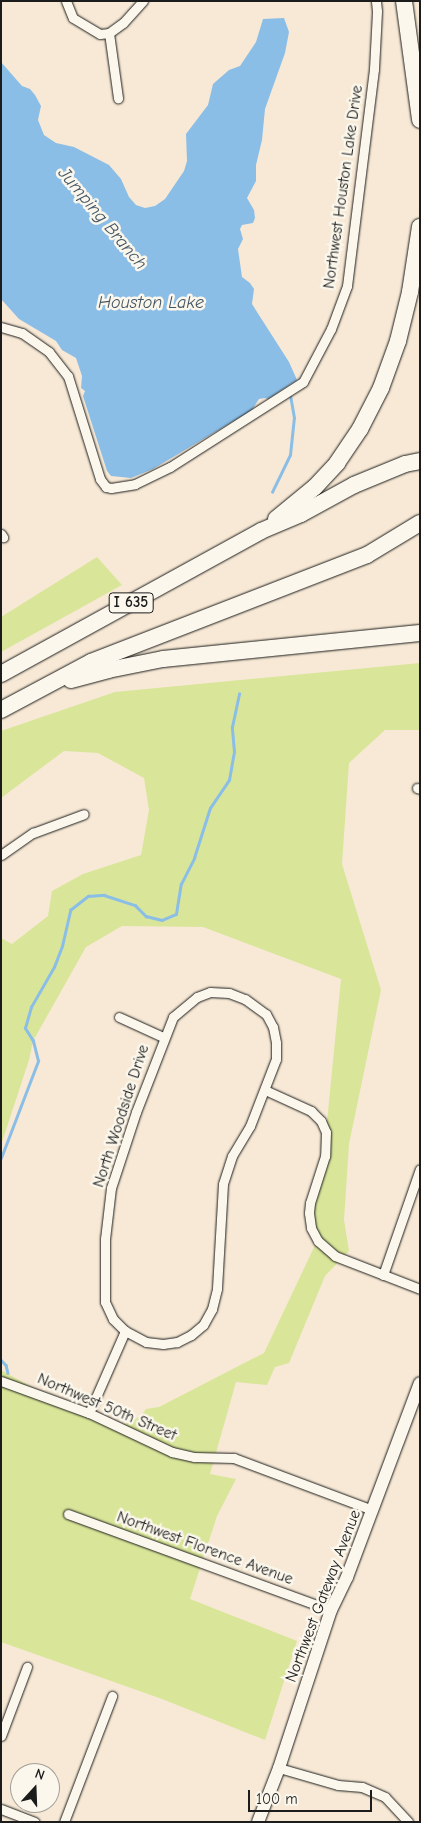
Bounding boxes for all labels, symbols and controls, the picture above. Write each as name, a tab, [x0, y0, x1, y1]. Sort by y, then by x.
street label: Northwest Houston Lake Drive	[319, 84, 367, 290]
water label: Jumping Branch	[53, 163, 151, 275]
water label: Houston Lake	[98, 292, 204, 314]
road number: I 635	[108, 590, 154, 616]
street label: North Woodside Drive	[89, 1042, 153, 1190]
street label: Northwest 50th Street	[35, 1369, 179, 1445]
street label: Northwest Florence Avenue	[114, 1507, 296, 1589]
street label: Northwest Gateway Avenue	[281, 1507, 365, 1685]
north arrow	[10, 1763, 60, 1813]
text: N	[33, 1765, 47, 1784]
scale bar	[251, 1780, 375, 1812]
text: 100 m	[256, 1790, 298, 1808]

